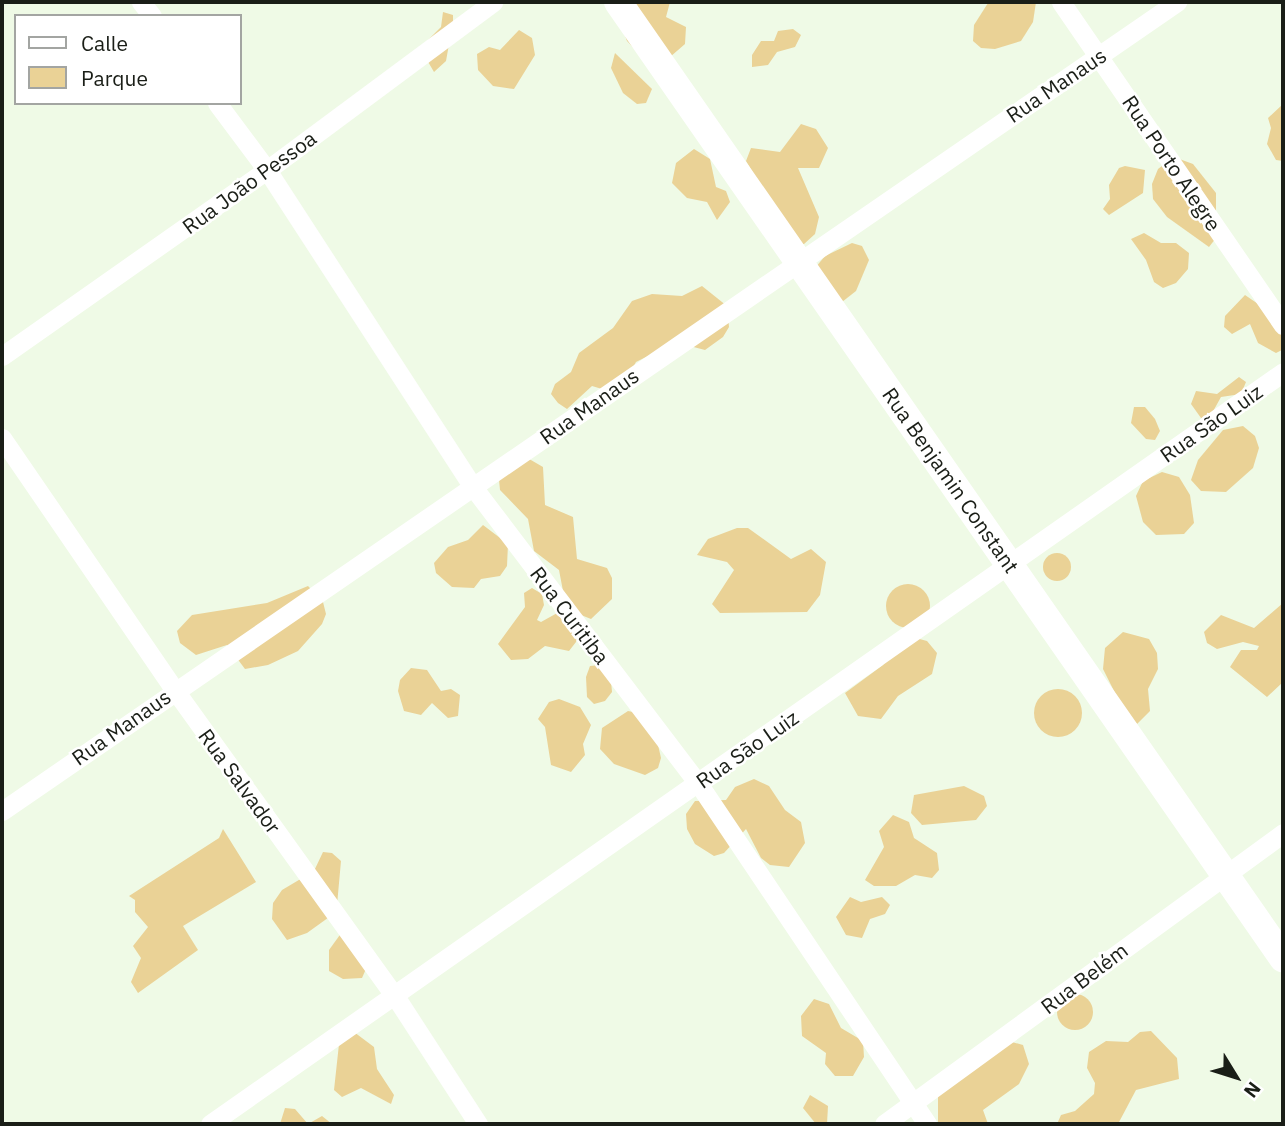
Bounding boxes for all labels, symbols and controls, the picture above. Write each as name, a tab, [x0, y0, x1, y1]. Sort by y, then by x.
legend	[14, 14, 242, 105]
text: Calle	[81, 29, 128, 57]
street label: Rua Manaus	[1001, 42, 1111, 128]
text: Parque	[81, 64, 148, 92]
street label: Rua Porto Alegre	[1117, 90, 1227, 236]
street label: Rua João Pessoa	[177, 125, 321, 239]
street label: Rua Manaus	[535, 363, 643, 449]
street label: Rua São Luiz	[1155, 379, 1267, 467]
street label: Rua Benjamin Constant	[877, 383, 1025, 577]
street label: Rua Curitiba	[525, 561, 615, 669]
street label: Rua Manaus	[67, 684, 175, 770]
street label: Rua São Luiz	[691, 705, 803, 793]
street label: Rua Salvador	[194, 724, 286, 838]
street label: Rua Belém	[1036, 937, 1132, 1019]
north arrow	[1201, 1042, 1271, 1112]
text: N	[1239, 1077, 1266, 1103]

